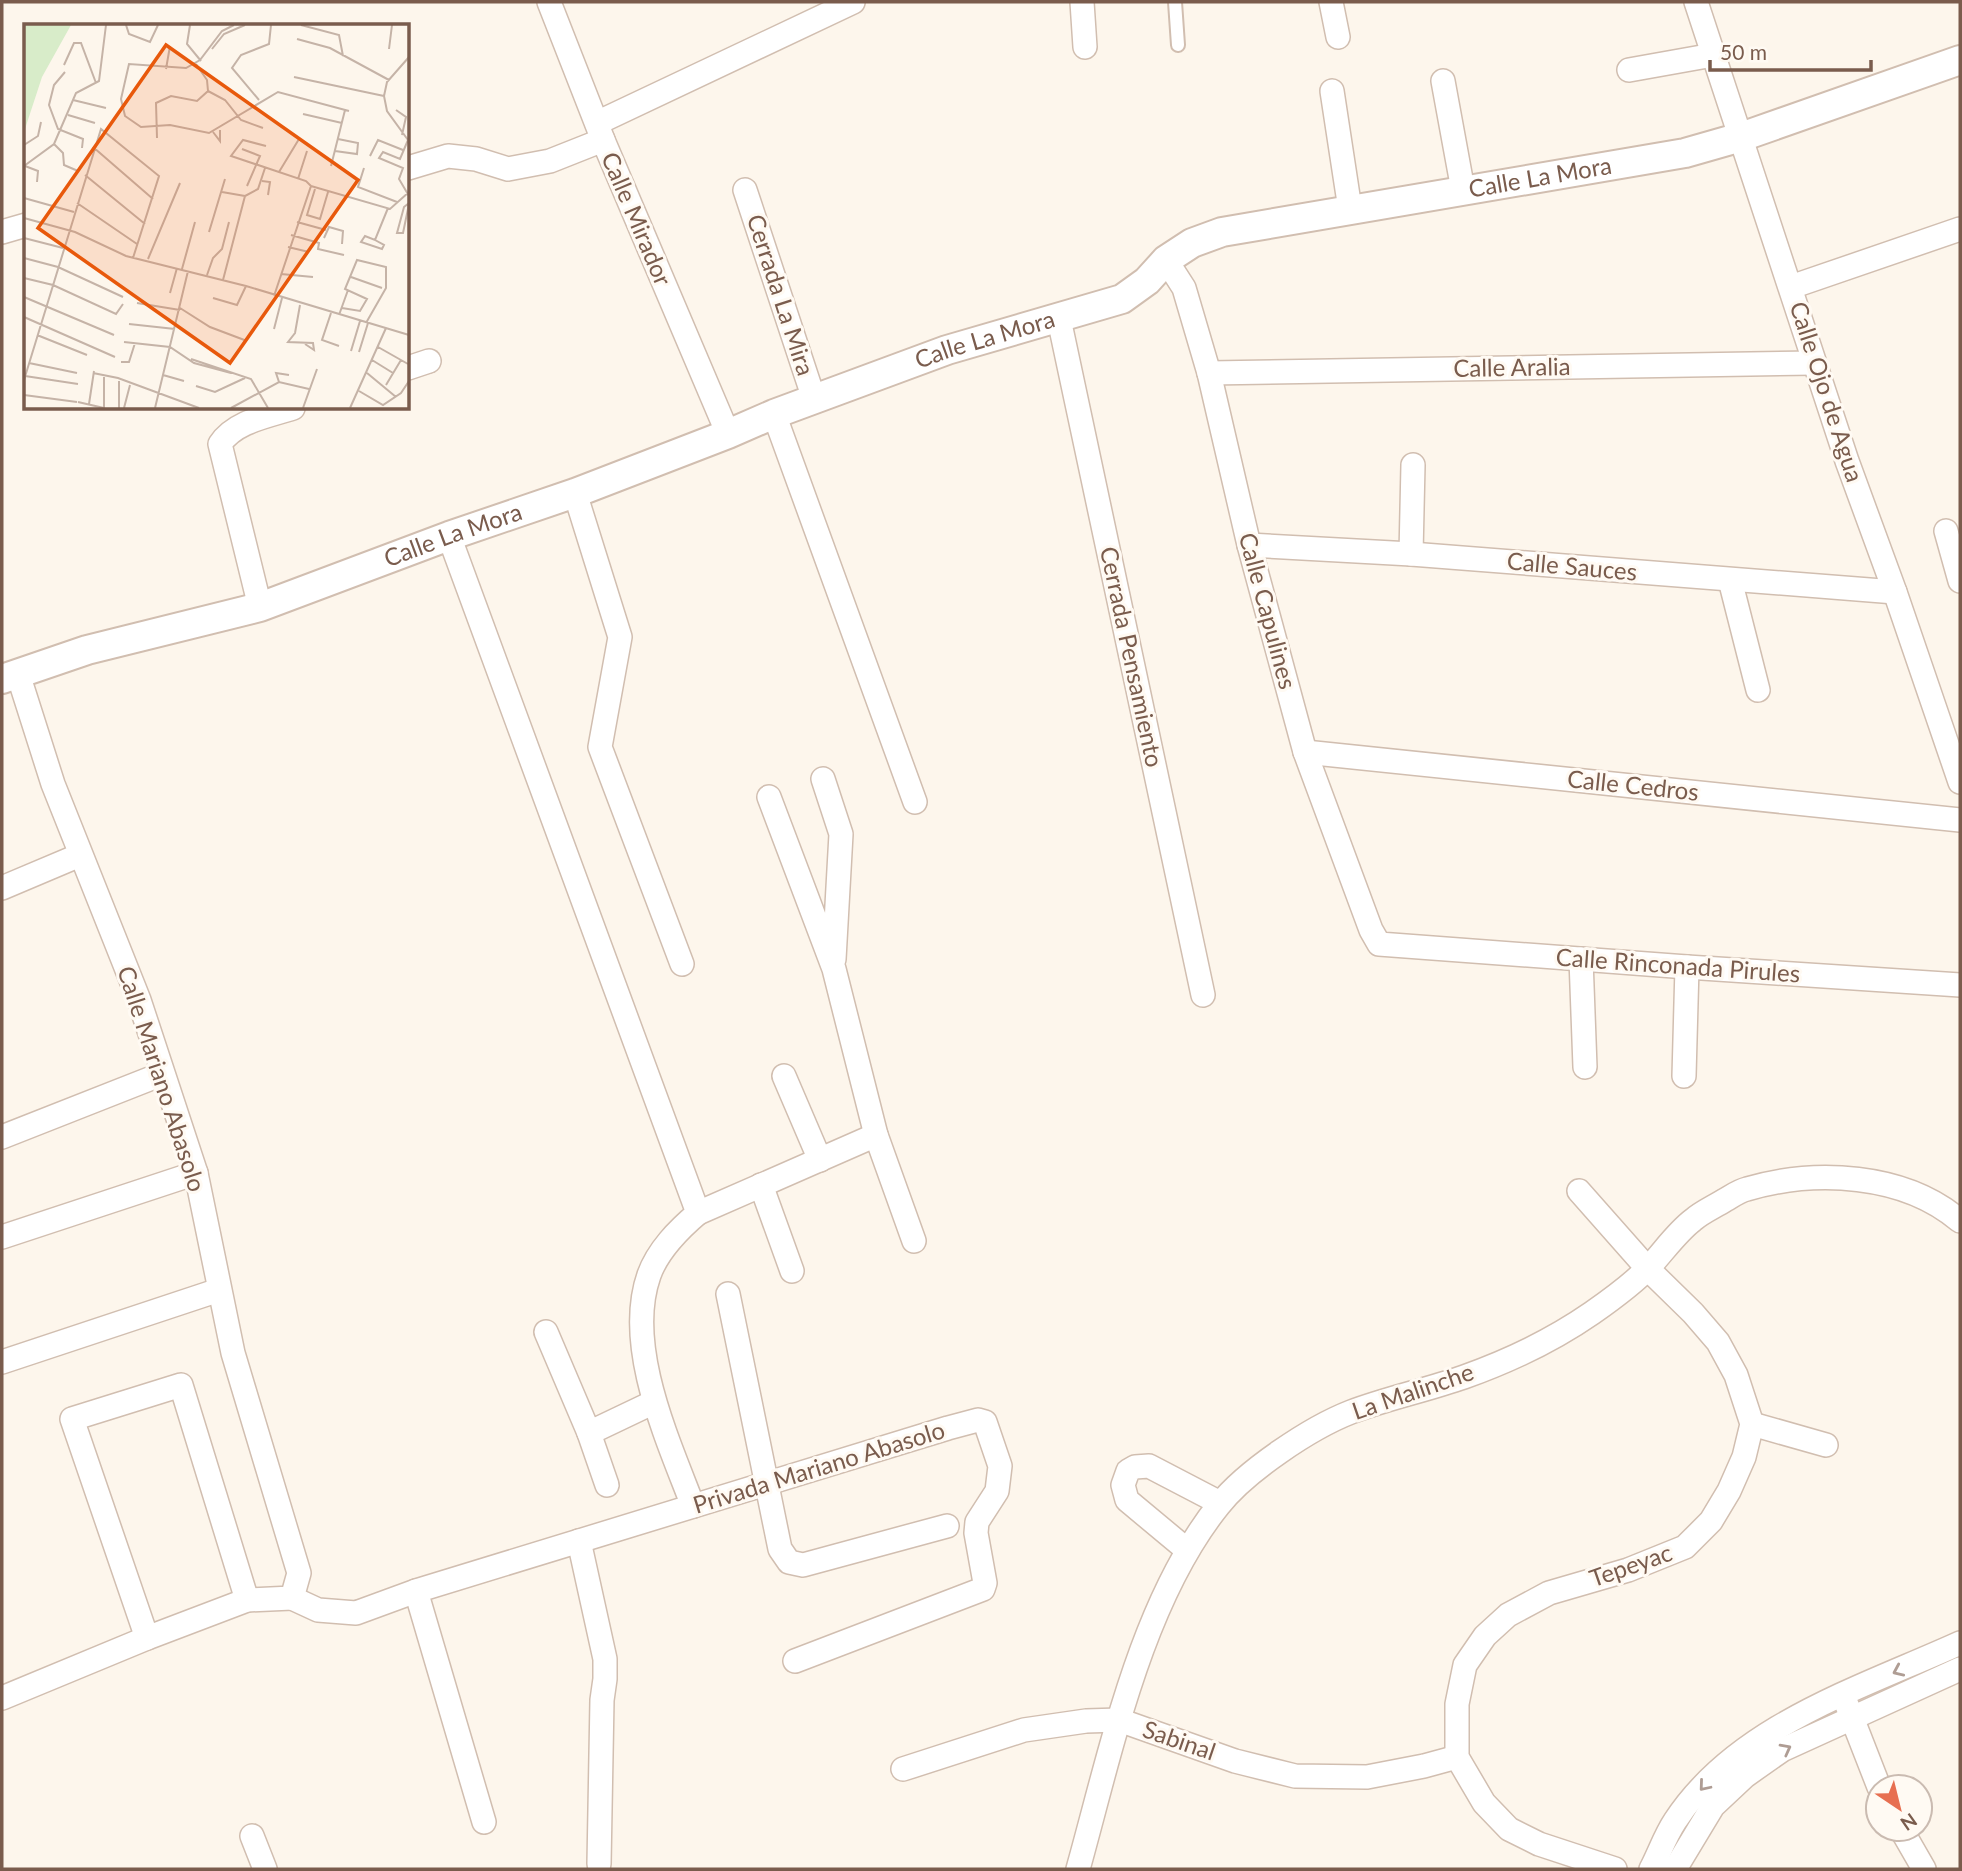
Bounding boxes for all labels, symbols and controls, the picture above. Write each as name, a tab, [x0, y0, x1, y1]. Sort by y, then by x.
inset map	[24, 24, 410, 410]
scale bar	[1710, 28, 1871, 72]
text: 50 m	[1720, 39, 1767, 64]
street label: Calle Mirador	[596, 147, 679, 290]
street label: Calle La Mora	[1466, 150, 1614, 203]
street label: Cerrada La Mira	[742, 210, 821, 379]
street label: Calle Ojo de Agua	[1785, 298, 1870, 485]
street label: Calle La Mora	[910, 303, 1058, 374]
street label: Calle Aralia	[1453, 351, 1571, 382]
street label: Calle La Mora	[379, 496, 525, 572]
street label: Calle Capulines	[1234, 529, 1303, 692]
street label: Cerrada Pensamiento	[1095, 544, 1170, 770]
street label: Calle Sauces	[1506, 545, 1638, 586]
street label: Calle Cedros	[1566, 763, 1700, 806]
street label: Calle Rinconada Pirules	[1555, 942, 1801, 988]
street label: Calle Mariano Abasolo	[112, 962, 213, 1195]
street label: La Malinche	[1348, 1356, 1477, 1425]
street label: Privada Mariano Abasolo	[689, 1414, 948, 1519]
street label: Tepeyac	[1585, 1537, 1676, 1592]
one-way arrow	[1893, 1663, 1905, 1677]
street label: Sabinal	[1139, 1714, 1220, 1765]
one-way arrow	[1778, 1744, 1791, 1758]
north arrow	[1864, 1773, 1934, 1843]
one-way arrow	[1700, 1777, 1712, 1790]
text: N	[1896, 1809, 1922, 1836]

